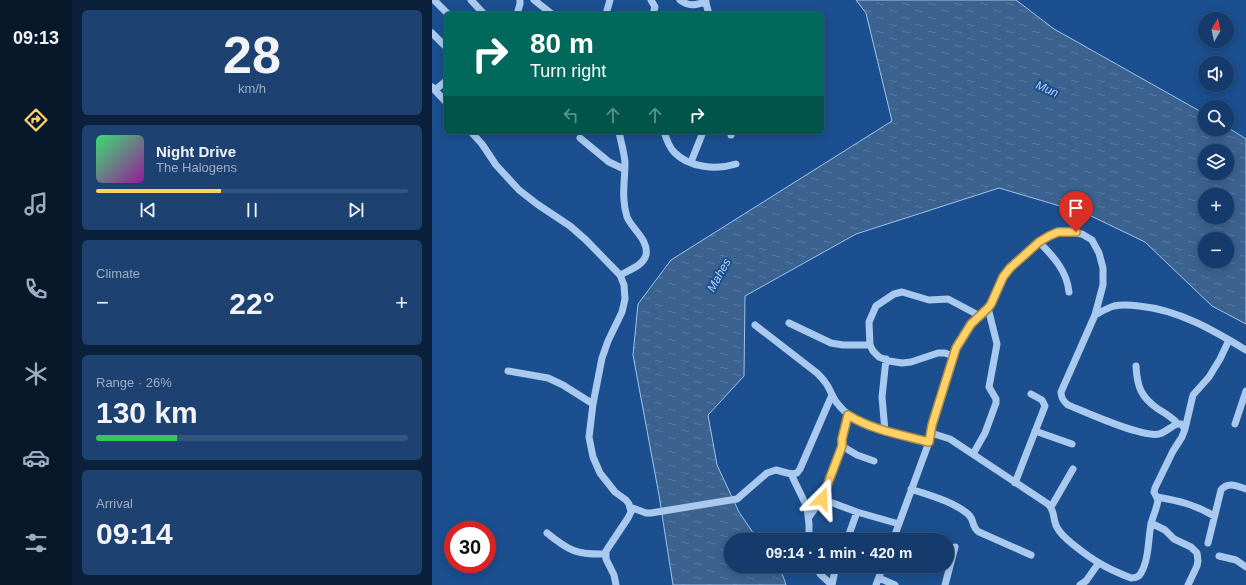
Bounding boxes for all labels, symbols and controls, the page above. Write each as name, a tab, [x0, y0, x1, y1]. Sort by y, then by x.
north arrow	[1198, 12, 1234, 48]
map controls	[1198, 12, 1234, 268]
text: 28	[223, 26, 281, 84]
text: 09:13	[13, 28, 59, 48]
icon: right	[464, 28, 516, 80]
text: 80 m	[530, 28, 594, 59]
button: sound	[1198, 56, 1234, 92]
text: Turn right	[530, 61, 606, 81]
water label: Mun	[1034, 78, 1061, 100]
text: km/h	[238, 81, 266, 96]
button: search	[1198, 100, 1234, 136]
icon: left	[560, 104, 582, 126]
icon: ahead	[602, 104, 624, 126]
icon: ahead	[644, 104, 666, 126]
icon: right	[686, 104, 708, 126]
icon: directions	[22, 106, 50, 134]
text: Night Drive	[156, 143, 236, 160]
button: layers	[1198, 144, 1234, 180]
text: The Halogens	[156, 160, 237, 175]
button: +	[1198, 188, 1234, 224]
icon: music	[22, 190, 50, 218]
pin	[1059, 191, 1093, 232]
icon: arrive	[1065, 197, 1087, 219]
icon: previous	[137, 199, 159, 221]
icon: pause	[241, 199, 263, 221]
icon: next	[345, 199, 367, 221]
button: −	[1198, 232, 1234, 268]
water label: Mahes	[704, 256, 734, 294]
text: Climate	[96, 266, 140, 281]
icon: phone	[22, 275, 50, 303]
text: 22°	[229, 287, 275, 320]
text: −	[96, 290, 109, 315]
text: +	[395, 290, 408, 315]
icon: climate	[22, 360, 50, 388]
text: Range · 26%	[96, 375, 172, 390]
text: 130 km	[96, 396, 198, 429]
icon: car	[22, 444, 50, 472]
position arrow	[801, 478, 843, 520]
text: Arrival	[96, 496, 133, 511]
text: 09:14	[96, 517, 173, 550]
speed limit sign: 30	[444, 521, 496, 573]
icon: filters	[22, 529, 50, 557]
text: 09:14 · 1 min · 420 m	[766, 544, 912, 561]

